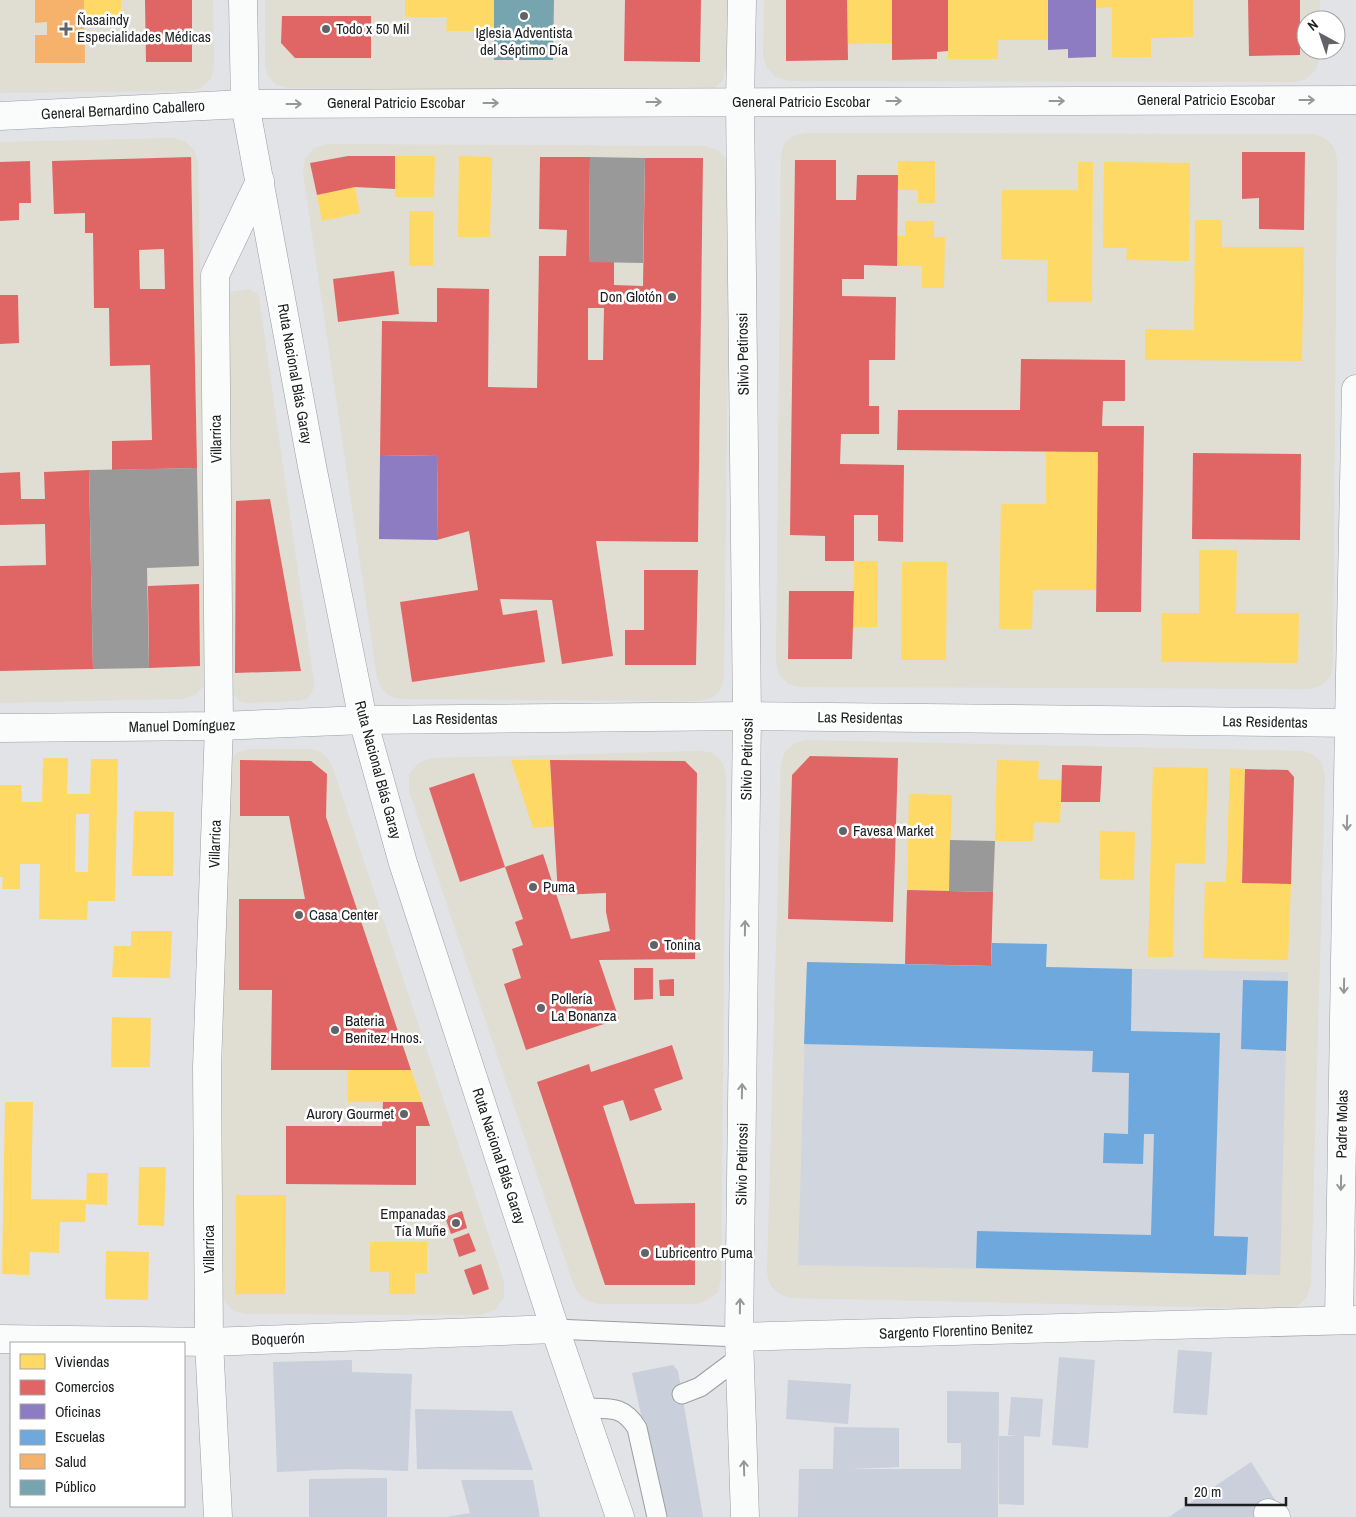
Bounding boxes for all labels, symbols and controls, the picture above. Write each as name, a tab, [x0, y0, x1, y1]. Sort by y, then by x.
place label: Ñasaindy Especialidades Médicas	[77, 9, 211, 47]
marker: Iglesia Adventista del Séptimo Día	[518, 10, 530, 22]
north arrow	[1296, 10, 1346, 60]
text: N	[1304, 15, 1322, 35]
place label: Todo x 50 Mil	[336, 18, 409, 39]
marker: Ñasaindy Especialidades Médicas	[59, 22, 73, 36]
place label: Iglesia Adventista del Séptimo Día	[475, 22, 573, 60]
marker: Todo x 50 Mil	[320, 23, 332, 35]
street label: General Patricio Escobar	[1137, 89, 1275, 110]
street label: General Patricio Escobar	[732, 91, 870, 112]
street label: General Patricio Escobar	[327, 92, 465, 113]
street label: General Bernardino Caballero	[40, 95, 206, 124]
one-way arrow	[1298, 95, 1314, 105]
one-way arrow	[886, 96, 902, 106]
one-way arrow	[1048, 96, 1064, 106]
one-way arrow	[646, 97, 662, 107]
one-way arrow	[483, 98, 499, 108]
one-way arrow	[286, 99, 302, 109]
place label: Don Glotón	[600, 286, 662, 307]
marker: Don Glotón	[666, 291, 678, 303]
street label: Ruta Nacional Blás Garay	[273, 302, 318, 447]
street label: Silvio Petirossi	[731, 312, 754, 396]
street label: Villarrica	[205, 415, 226, 463]
street label: Ruta Nacional Blás Garay	[350, 698, 407, 842]
street label: Las Residentas	[817, 706, 903, 729]
street label: Las Residentas	[412, 708, 498, 729]
street label: Las Residentas	[1222, 710, 1308, 733]
street label: Manuel Domínguez	[128, 714, 235, 737]
street label: Silvio Petirossi	[735, 717, 758, 801]
one-way arrow	[1342, 814, 1352, 831]
street label: Villarrica	[203, 819, 226, 868]
place label: Favesa Market	[853, 820, 934, 841]
marker: Favesa Market	[837, 825, 849, 837]
place label: Puma	[543, 876, 575, 897]
marker: Puma	[527, 881, 539, 893]
place label: Casa Center	[309, 904, 378, 925]
marker: Casa Center	[293, 909, 305, 921]
one-way arrow	[740, 921, 749, 937]
place label: Tonina	[664, 934, 701, 955]
marker: Tonina	[648, 939, 660, 951]
one-way arrow	[1339, 977, 1349, 993]
place label: Pollería La Bonanza	[551, 988, 617, 1026]
marker: Pollería La Bonanza	[535, 1002, 547, 1014]
place label: Bateria Benitez Hnos.	[345, 1010, 422, 1048]
marker: Bateria Benitez Hnos.	[329, 1024, 341, 1036]
one-way arrow	[738, 1083, 747, 1099]
street label: Ruta Nacional Blás Garay	[468, 1085, 532, 1228]
street label: Padre Molas	[1330, 1089, 1353, 1159]
place label: Aurory Gourmet	[306, 1103, 395, 1124]
marker: Aurory Gourmet	[398, 1108, 410, 1120]
street label: Silvio Petirossi	[730, 1122, 753, 1206]
one-way arrow	[1336, 1174, 1346, 1191]
place label: Empanadas Tía Muñe	[380, 1203, 446, 1241]
marker: Empanadas Tía Muñe	[450, 1217, 462, 1229]
street label: Villarrica	[198, 1225, 219, 1273]
place label: Lubricentro Puma	[655, 1242, 753, 1263]
marker: Lubricentro Puma	[639, 1247, 651, 1259]
one-way arrow	[735, 1298, 745, 1314]
street label: Sargento Florentino Benitez	[879, 1317, 1033, 1344]
street label: Boquerón	[251, 1327, 305, 1350]
legend	[10, 1342, 185, 1507]
text: Viviendas	[55, 1351, 110, 1372]
text: Comercios	[55, 1376, 114, 1397]
text: Oficinas	[55, 1401, 101, 1422]
text: Escuelas	[55, 1426, 105, 1447]
text: Salud	[55, 1451, 86, 1472]
one-way arrow	[739, 1461, 748, 1477]
scale bar	[1186, 1474, 1286, 1506]
text: Público	[55, 1476, 96, 1497]
text: 20 m	[1194, 1481, 1221, 1502]

